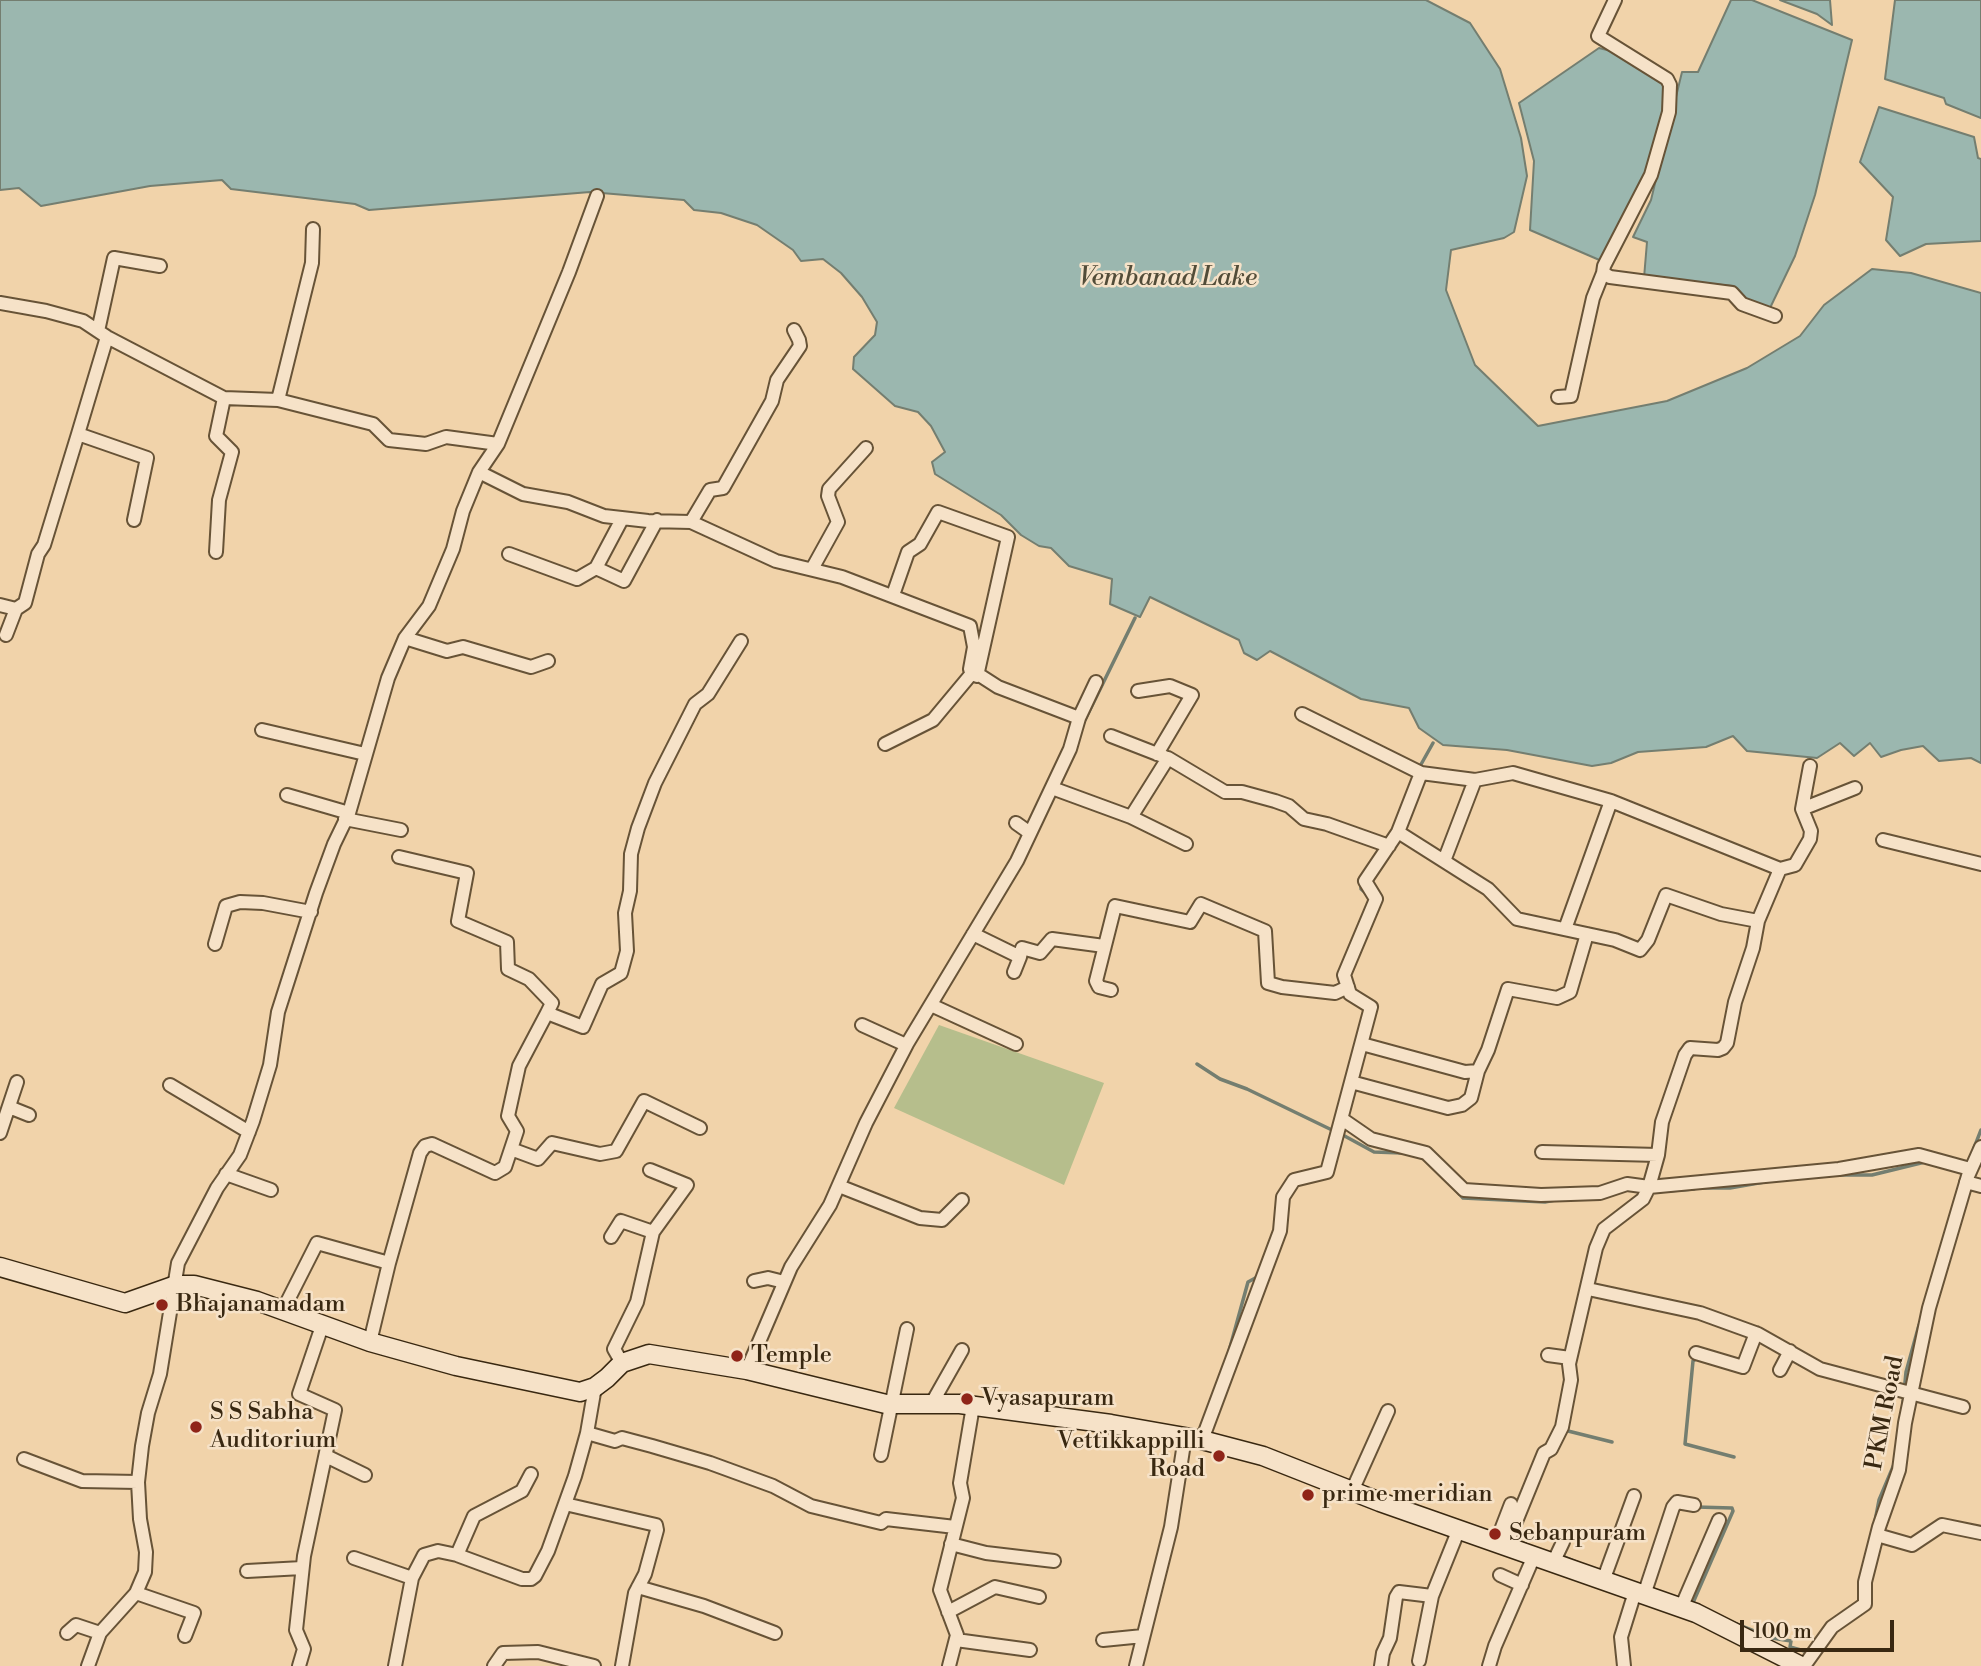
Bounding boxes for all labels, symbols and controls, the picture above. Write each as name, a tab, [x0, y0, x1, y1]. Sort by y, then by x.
water label: Vembanad Lake	[1079, 263, 1257, 295]
place label: Bhajanamadam	[176, 1291, 346, 1319]
marker: Bhajanamadam	[154, 1297, 170, 1313]
place label: Temple	[751, 1342, 832, 1370]
marker: Temple	[729, 1348, 745, 1364]
street label: PKM Road	[1861, 1353, 1911, 1473]
place label: Vyasapuram	[981, 1385, 1115, 1413]
marker: Vyasapuram	[959, 1391, 975, 1407]
place label: S S Sabha Auditorium	[210, 1399, 336, 1455]
marker: S S Sabha Auditorium	[188, 1419, 204, 1435]
place label: Vettikkappilli Road	[1057, 1428, 1205, 1484]
marker: Vettikkappilli Road	[1211, 1448, 1227, 1464]
place label: prime meridian	[1322, 1481, 1493, 1509]
marker: prime meridian	[1300, 1487, 1316, 1503]
place label: Sebanpuram	[1509, 1520, 1646, 1548]
marker: Sebanpuram	[1487, 1526, 1503, 1542]
scale bar	[1743, 1606, 1897, 1650]
text: 100 m	[1753, 1619, 1812, 1645]

